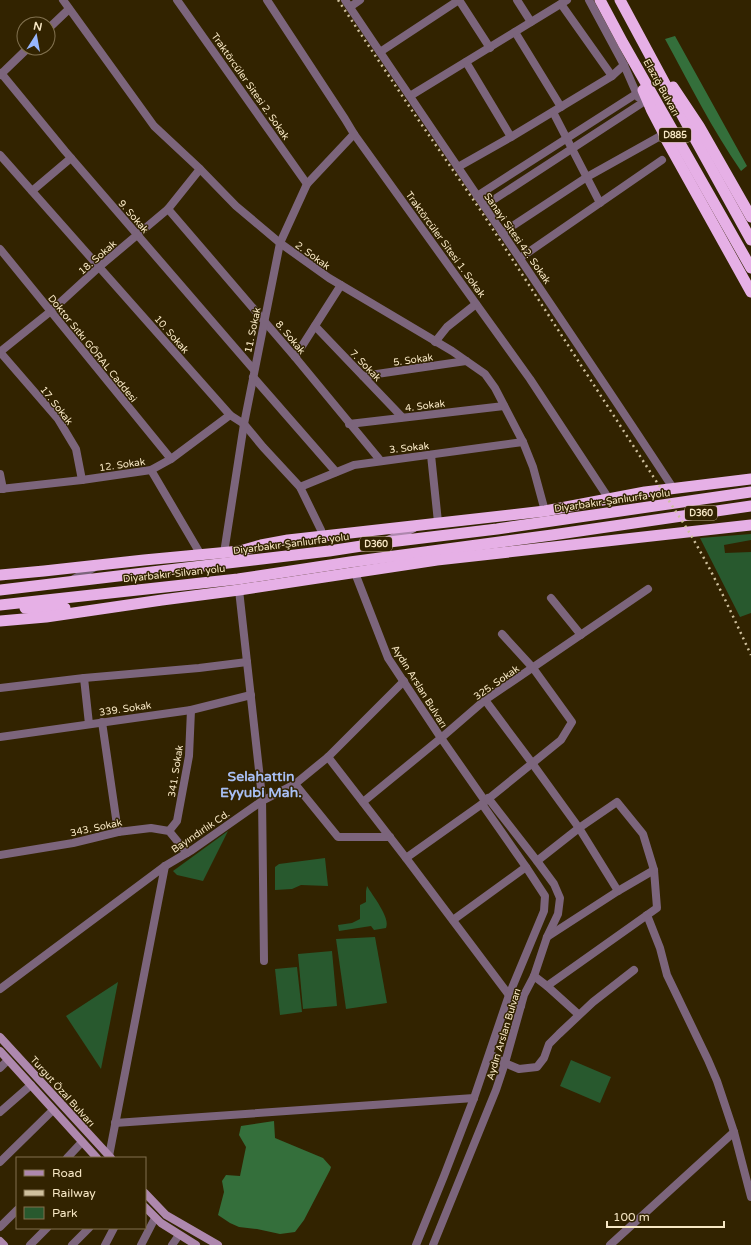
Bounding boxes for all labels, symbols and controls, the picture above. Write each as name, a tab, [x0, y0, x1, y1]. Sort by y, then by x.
north arrow	[16, 16, 56, 56]
text: N	[32, 19, 43, 34]
street label: Traktörcüler Sitesi 2. Sokak	[209, 31, 292, 143]
street label: Elazığ Bulvarı	[640, 57, 682, 118]
road number: D885	[659, 128, 691, 142]
street label: Traktörcüler Sitesi 1. Sokak	[403, 189, 488, 300]
street label: Sanayi Sitesi 42. Sokak	[481, 191, 553, 287]
street label: 9. Sokak	[116, 198, 151, 236]
street label: 18. Sokak	[76, 238, 120, 278]
street label: 2. Sokak	[293, 239, 333, 273]
street label: Doktor Sıtkı GÖRAL Caddesi	[45, 292, 139, 405]
street label: 11. Sokak	[242, 306, 264, 354]
street label: 10. Sokak	[151, 313, 191, 357]
street label: 8. Sokak	[273, 318, 308, 357]
street label: 7. Sokak	[347, 347, 384, 385]
street label: 5. Sokak	[392, 351, 434, 369]
street label: 17. Sokak	[37, 384, 75, 428]
street label: 4. Sokak	[404, 398, 446, 414]
street label: 3. Sokak	[389, 440, 430, 456]
street label: 12. Sokak	[98, 456, 147, 474]
street label: Diyarbakır-Şanlıurfa yolu	[553, 487, 671, 515]
road number: D360	[685, 506, 717, 520]
street label: Diyarbakır-Şanlıurfa yolu	[232, 531, 350, 557]
road number: D360	[360, 537, 392, 551]
street label: Diyarbakır-Silvan yolu	[122, 563, 226, 585]
street label: Aydın Arslan Bulvarı	[389, 643, 450, 730]
street label: 325. Sokak	[472, 663, 522, 703]
street label: 339. Sokak	[98, 699, 153, 719]
street label: 341. Sokak	[166, 744, 186, 798]
district label: Selahattin Eyyubi Mah.	[220, 768, 302, 801]
street label: Bayındırlık Cd.	[169, 808, 232, 856]
street label: 343. Sokak	[69, 817, 124, 839]
street label: Aydın Arslan Bulvarı	[484, 987, 524, 1082]
street label: Turgut Özal Bulvarı	[28, 1054, 97, 1129]
legend	[16, 1157, 146, 1229]
text: Road	[52, 1166, 82, 1180]
text: Railway	[52, 1186, 96, 1200]
scale bar	[607, 1203, 724, 1229]
text: Park	[52, 1206, 78, 1220]
text: 100 m	[613, 1210, 650, 1224]

